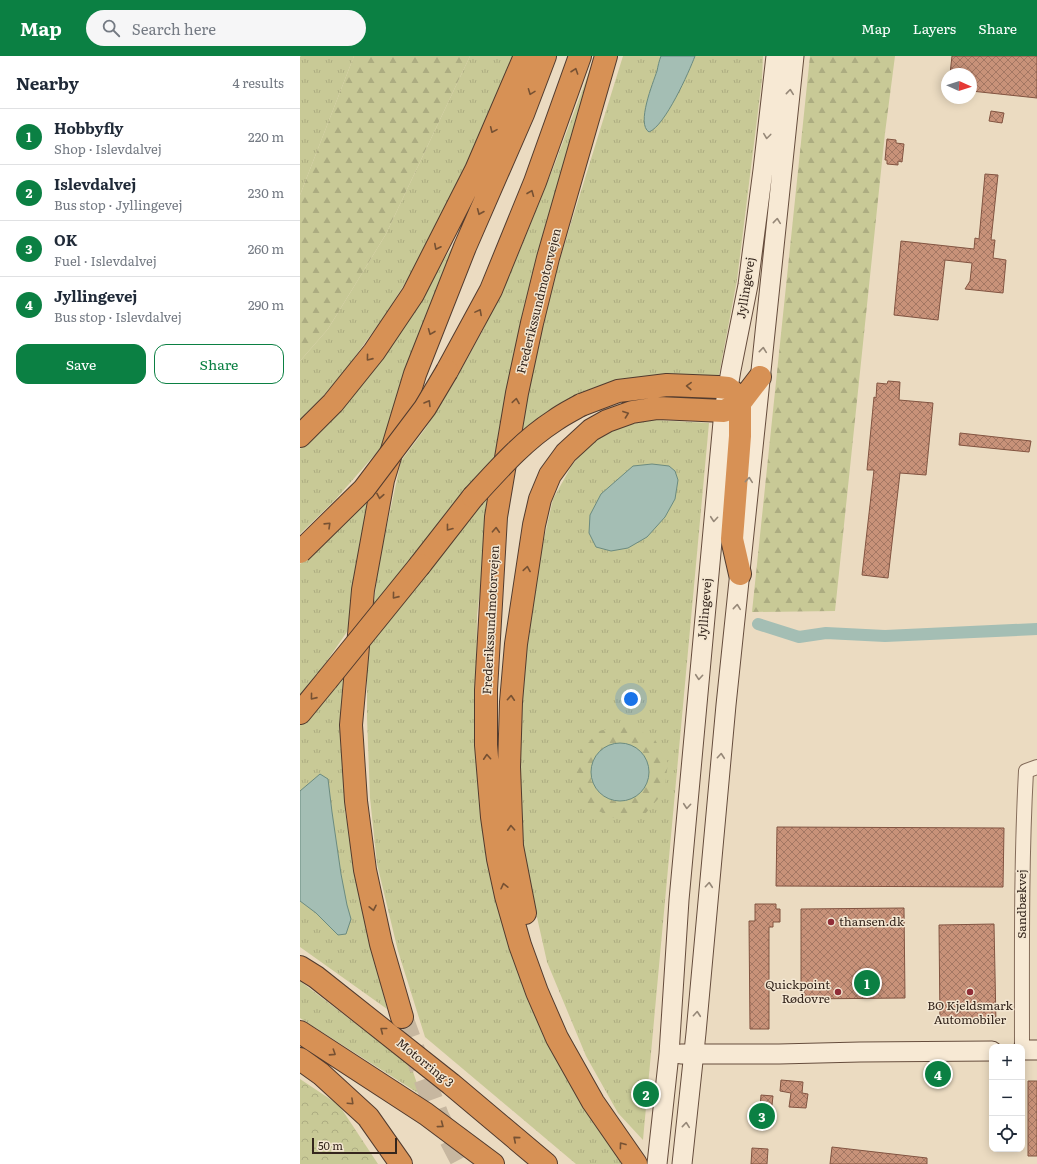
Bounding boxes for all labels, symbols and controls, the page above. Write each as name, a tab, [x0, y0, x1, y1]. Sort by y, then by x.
search box	[86, 10, 366, 46]
text: Map	[20, 14, 62, 42]
icon: search	[100, 17, 122, 39]
text: Search here	[132, 17, 216, 40]
text: Map	[861, 18, 891, 38]
text: Layers	[913, 18, 956, 38]
text: Share	[978, 18, 1017, 38]
one-way arrow	[571, 67, 579, 74]
north arrow	[941, 68, 977, 104]
text: Nearby	[16, 70, 79, 95]
text: 4 results	[233, 73, 284, 92]
one-way arrow	[528, 89, 536, 96]
one-way arrow	[785, 89, 794, 95]
text: Hobbyfly	[54, 116, 124, 139]
one-way arrow	[490, 126, 498, 134]
text: 1	[26, 127, 32, 146]
text: 220 m	[248, 127, 284, 146]
one-way arrow	[763, 133, 772, 140]
text: Shop · Islevdalvej	[54, 139, 162, 158]
text: Islevdalvej	[54, 172, 136, 195]
text: 2	[26, 183, 32, 202]
text: 230 m	[248, 183, 284, 202]
one-way arrow	[526, 189, 534, 196]
text: Bus stop · Jyllingevej	[54, 195, 183, 214]
one-way arrow	[477, 209, 485, 216]
one-way arrow	[772, 218, 781, 224]
street label: Frederikssundmotorvejen	[511, 226, 565, 375]
text: OK	[54, 228, 77, 251]
text: 3	[25, 239, 33, 258]
text: 260 m	[248, 239, 284, 258]
one-way arrow	[434, 243, 441, 251]
text: Fuel · Islevdalvej	[54, 251, 157, 270]
street label: Jyllingevej	[731, 256, 759, 320]
text: Jyllingevej	[54, 284, 137, 307]
text: 4	[25, 295, 33, 314]
text: 290 m	[248, 295, 284, 314]
text: Bus stop · Islevdalvej	[54, 307, 182, 326]
one-way arrow	[474, 309, 482, 316]
one-way arrow	[428, 329, 436, 336]
button: Save	[16, 344, 146, 384]
button: Share	[154, 344, 284, 384]
one-way arrow	[758, 347, 767, 353]
one-way arrow	[367, 353, 374, 361]
one-way arrow	[686, 381, 692, 390]
one-way arrow	[511, 398, 519, 404]
one-way arrow	[423, 400, 431, 407]
one-way arrow	[623, 410, 630, 419]
one-way arrow	[745, 477, 754, 483]
one-way arrow	[377, 493, 385, 500]
one-way arrow	[709, 516, 718, 522]
one-way arrow	[323, 522, 331, 530]
one-way arrow	[447, 523, 454, 530]
one-way arrow	[491, 527, 500, 533]
street label: Frederikssundmotorvejen	[477, 545, 503, 695]
one-way arrow	[522, 566, 531, 572]
street label: Jyllingevej	[692, 577, 716, 641]
one-way arrow	[393, 591, 400, 598]
one-way arrow	[732, 604, 741, 610]
one-way arrow	[694, 674, 703, 680]
your location	[621, 689, 641, 709]
one-way arrow	[311, 692, 318, 699]
one-way arrow	[507, 695, 516, 701]
one-way arrow	[716, 753, 725, 759]
one-way arrow	[483, 754, 492, 760]
one-way arrow	[683, 803, 692, 809]
one-way arrow	[507, 825, 516, 831]
street label: Sandbækvej	[1012, 869, 1030, 939]
one-way arrow	[704, 882, 713, 888]
one-way arrow	[500, 883, 508, 889]
one-way arrow	[369, 905, 377, 911]
place label: thansen.dk	[839, 912, 905, 930]
marker: thansen.dk	[826, 917, 836, 927]
pin: 1	[854, 968, 880, 998]
place label: Quickpoint Rødovre	[765, 975, 830, 1007]
marker: Quickpoint Rødovre	[833, 987, 843, 997]
marker: BO Kjeldsmark Automobiler	[965, 987, 975, 997]
place label: BO Kjeldsmark Automobiler	[927, 996, 1014, 1028]
one-way arrow	[692, 1011, 701, 1017]
one-way arrow	[381, 1028, 388, 1035]
street label: Motorring 3	[393, 1033, 458, 1091]
map controls	[989, 1044, 1025, 1152]
button: +	[989, 1044, 1025, 1080]
one-way arrow	[329, 1048, 336, 1056]
pin: 4	[925, 1059, 951, 1089]
pin: 2	[633, 1079, 659, 1109]
button: −	[989, 1080, 1025, 1116]
one-way arrow	[346, 1097, 354, 1104]
pin: 3	[749, 1101, 775, 1131]
button: locate	[989, 1116, 1025, 1152]
one-way arrow	[437, 1120, 444, 1127]
one-way arrow	[681, 1122, 690, 1128]
scale bar	[312, 1136, 397, 1155]
one-way arrow	[514, 1136, 521, 1143]
text: 50 m	[318, 1137, 343, 1153]
one-way arrow	[619, 1142, 627, 1149]

